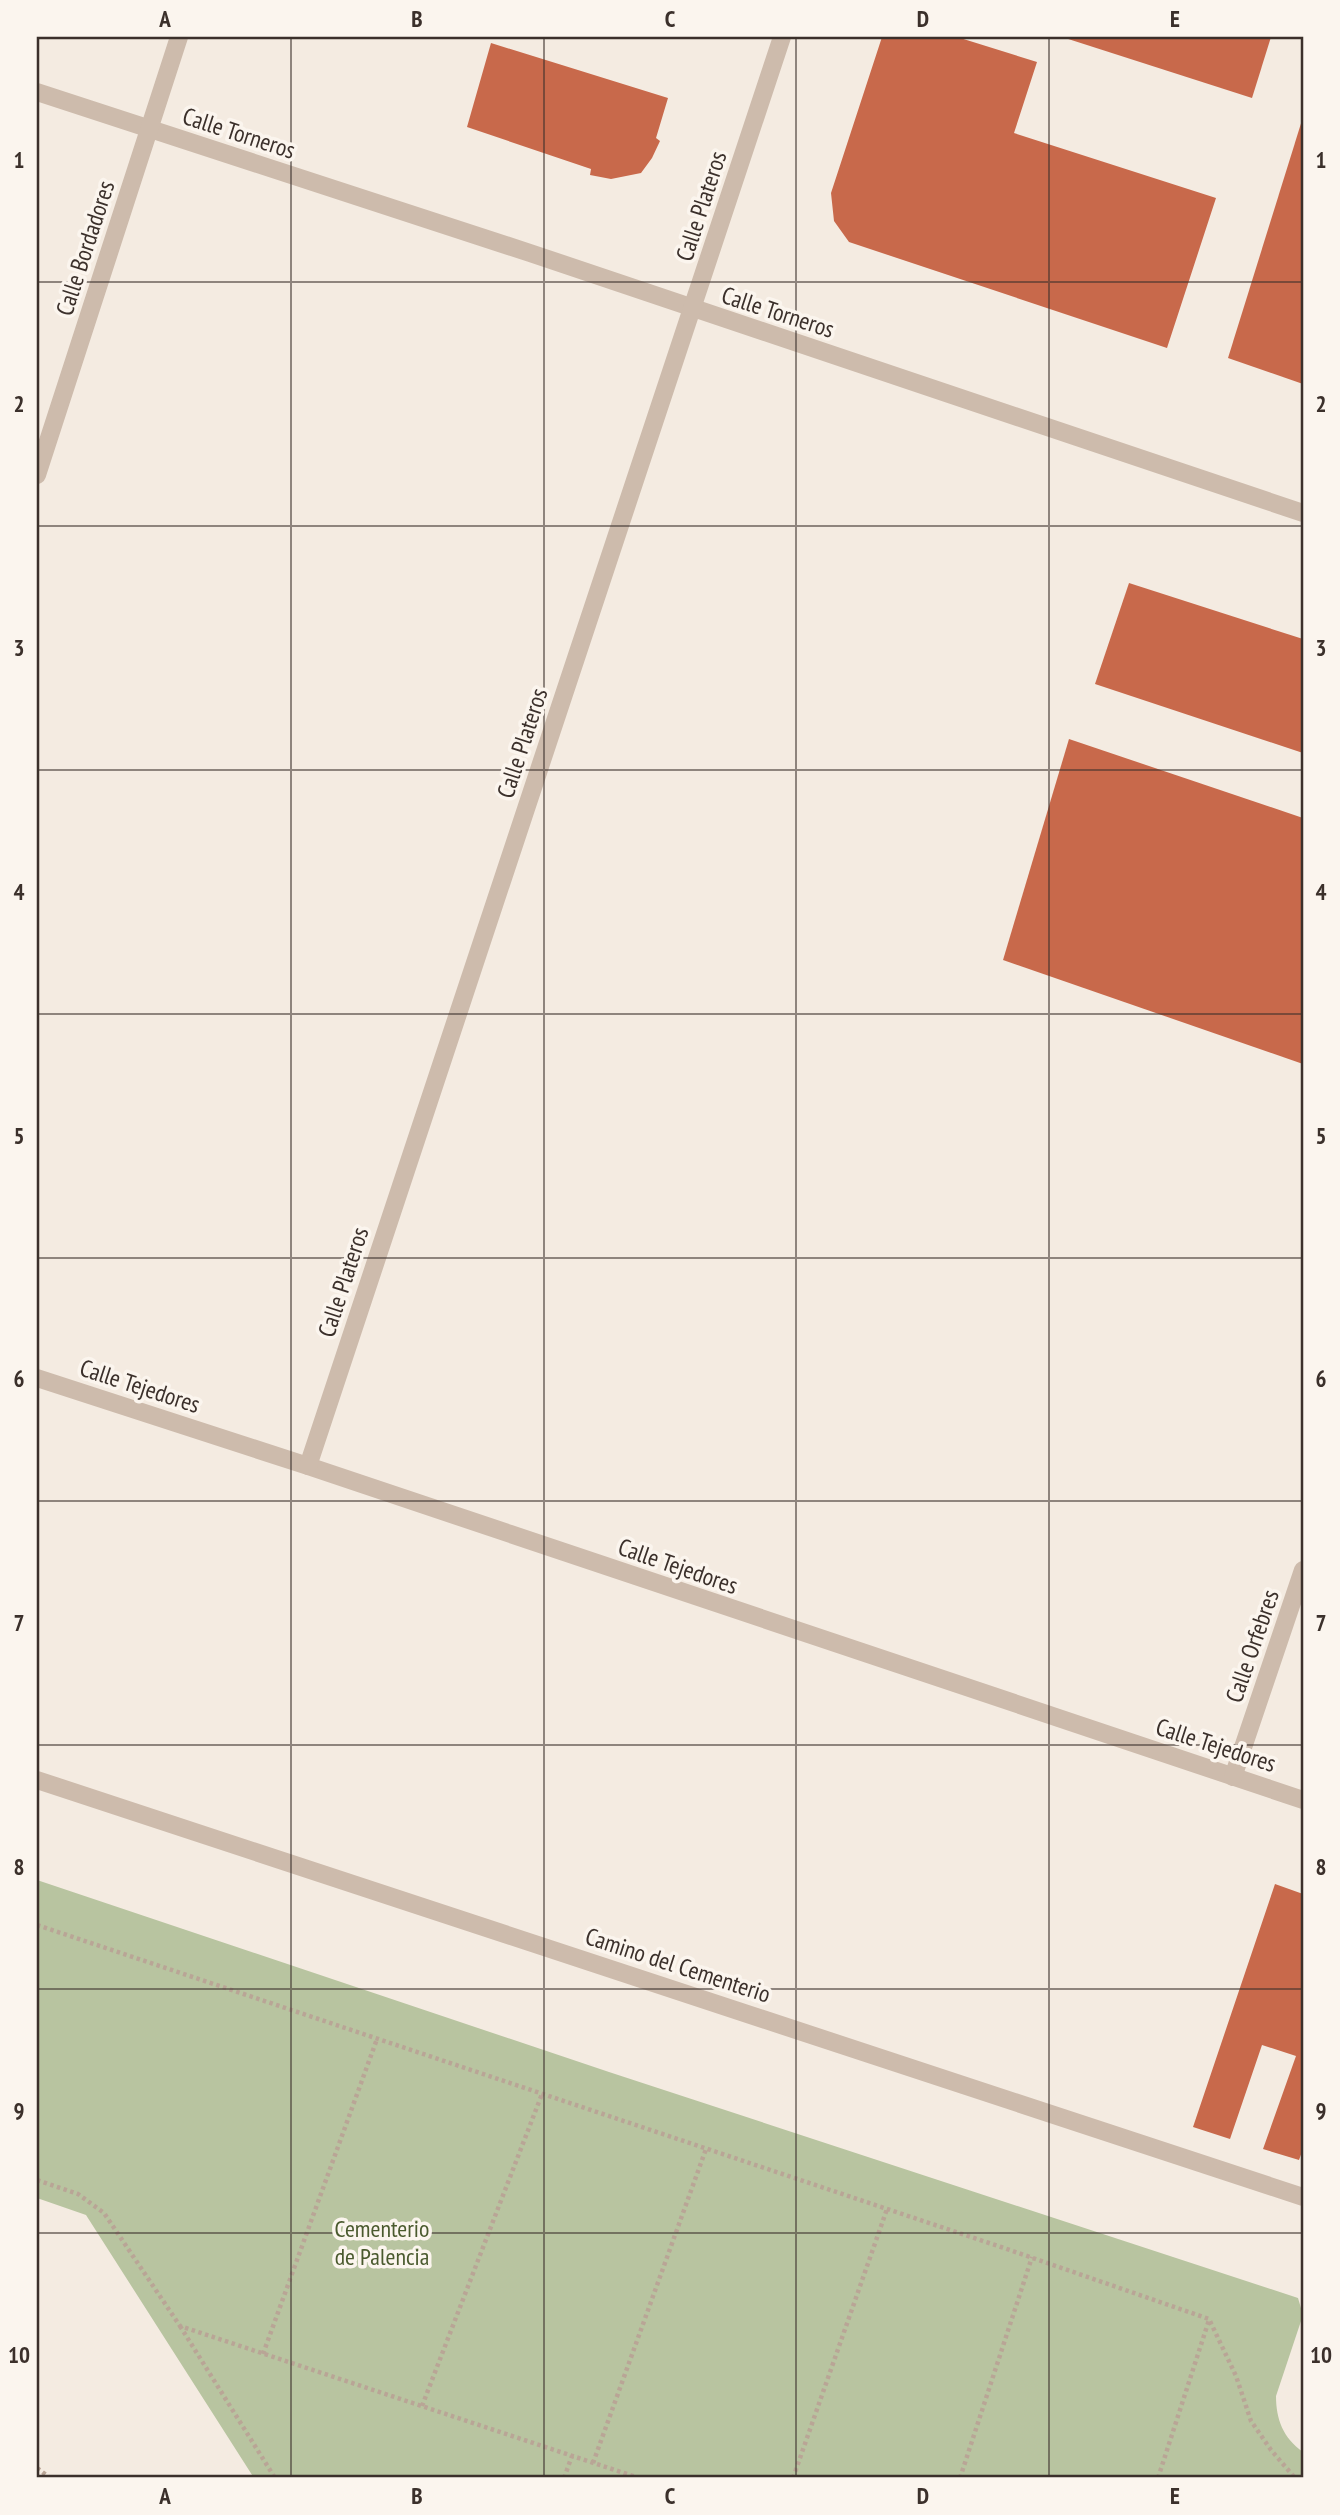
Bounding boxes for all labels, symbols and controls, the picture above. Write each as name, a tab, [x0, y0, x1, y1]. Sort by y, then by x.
text: A	[158, 4, 171, 33]
text: B	[411, 4, 423, 33]
text: C	[665, 4, 676, 33]
text: D	[917, 4, 929, 33]
text: E	[1170, 4, 1180, 33]
street label: Calle Torneros	[179, 100, 299, 166]
text: 1	[14, 145, 25, 174]
text: 1	[1316, 145, 1327, 174]
street label: Calle Plateros	[669, 147, 733, 265]
street label: Calle Bordadores	[49, 177, 121, 319]
street label: Calle Torneros	[718, 279, 838, 345]
text: 2	[14, 389, 25, 418]
text: 2	[1316, 389, 1327, 418]
text: 3	[14, 633, 25, 662]
text: 3	[1316, 633, 1327, 662]
street label: Calle Plateros	[490, 684, 554, 802]
text: 4	[14, 877, 25, 906]
text: 4	[1316, 877, 1327, 906]
text: 5	[14, 1121, 25, 1150]
text: 5	[1316, 1121, 1327, 1150]
street label: Calle Plateros	[311, 1223, 375, 1341]
street label: Calle Tejedores	[76, 1352, 204, 1420]
text: 6	[14, 1364, 25, 1393]
text: 6	[1316, 1364, 1327, 1393]
street label: Calle Tejedores	[614, 1531, 742, 1601]
street label: Calle Orfebres	[1218, 1586, 1286, 1706]
text: 7	[14, 1608, 25, 1637]
text: 7	[1316, 1608, 1327, 1637]
street label: Calle Tejedores	[1152, 1711, 1280, 1779]
text: 8	[14, 1852, 25, 1881]
text: 8	[1316, 1852, 1327, 1881]
street label: Camino del Cementerio	[581, 1920, 775, 2010]
text: 9	[14, 2096, 25, 2125]
text: 9	[1316, 2096, 1327, 2125]
park label: Cementerio de Palencia	[335, 2213, 429, 2272]
text: 10	[8, 2340, 30, 2369]
text: 10	[1310, 2340, 1332, 2369]
text: A	[158, 2481, 171, 2510]
text: B	[411, 2481, 423, 2510]
text: C	[665, 2481, 676, 2510]
text: D	[917, 2481, 929, 2510]
text: E	[1170, 2481, 1180, 2510]

